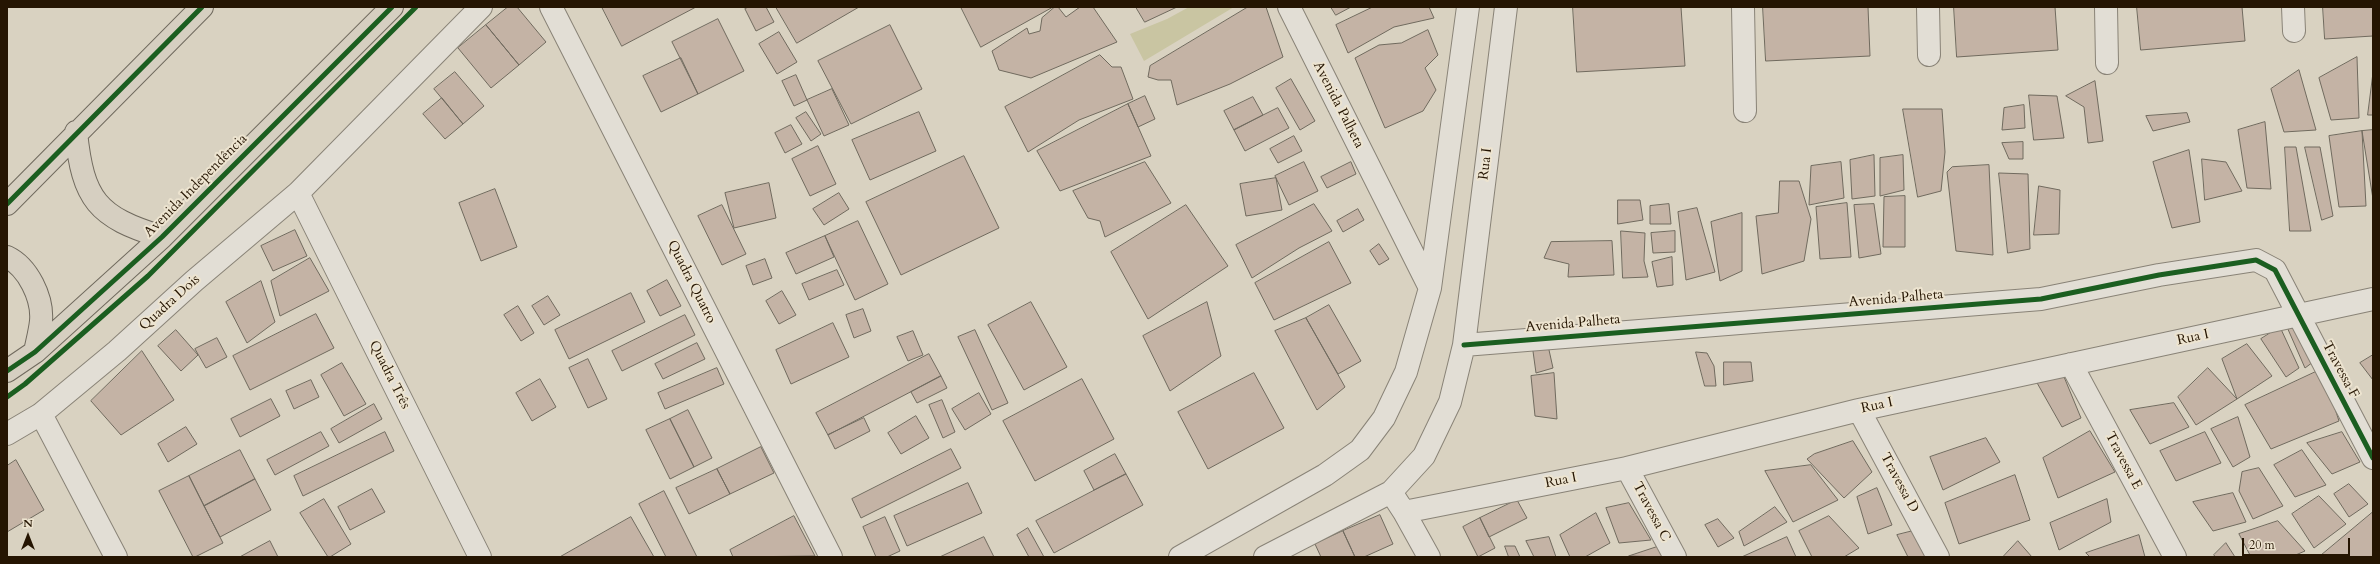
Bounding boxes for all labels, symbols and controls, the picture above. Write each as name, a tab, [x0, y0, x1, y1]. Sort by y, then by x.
street label: Avenida Palheta	[1309, 59, 1367, 151]
street label: Avenida Independência	[141, 131, 251, 241]
street label: Rua I	[1476, 147, 1496, 181]
street label: Quadra Quatro	[663, 238, 719, 326]
street label: Quadra Dois	[136, 271, 204, 335]
street label: Avenida Palheta	[1848, 286, 1944, 312]
street label: Avenida Palheta	[1525, 311, 1621, 337]
street label: Rua I	[2176, 326, 2210, 350]
street label: Quadra Três	[365, 338, 413, 412]
street label: Travessa F	[2318, 339, 2362, 401]
street label: Rua I	[1860, 394, 1894, 418]
street label: Travessa E	[2101, 429, 2145, 493]
street label: Travessa D	[1876, 450, 1922, 516]
street label: Rua I	[1544, 470, 1578, 492]
street label: Travessa C	[1628, 479, 1674, 545]
north arrow	[8, 516, 48, 556]
text: N	[23, 516, 33, 531]
scale bar	[2244, 530, 2352, 556]
text: 20 m	[2249, 537, 2275, 553]

